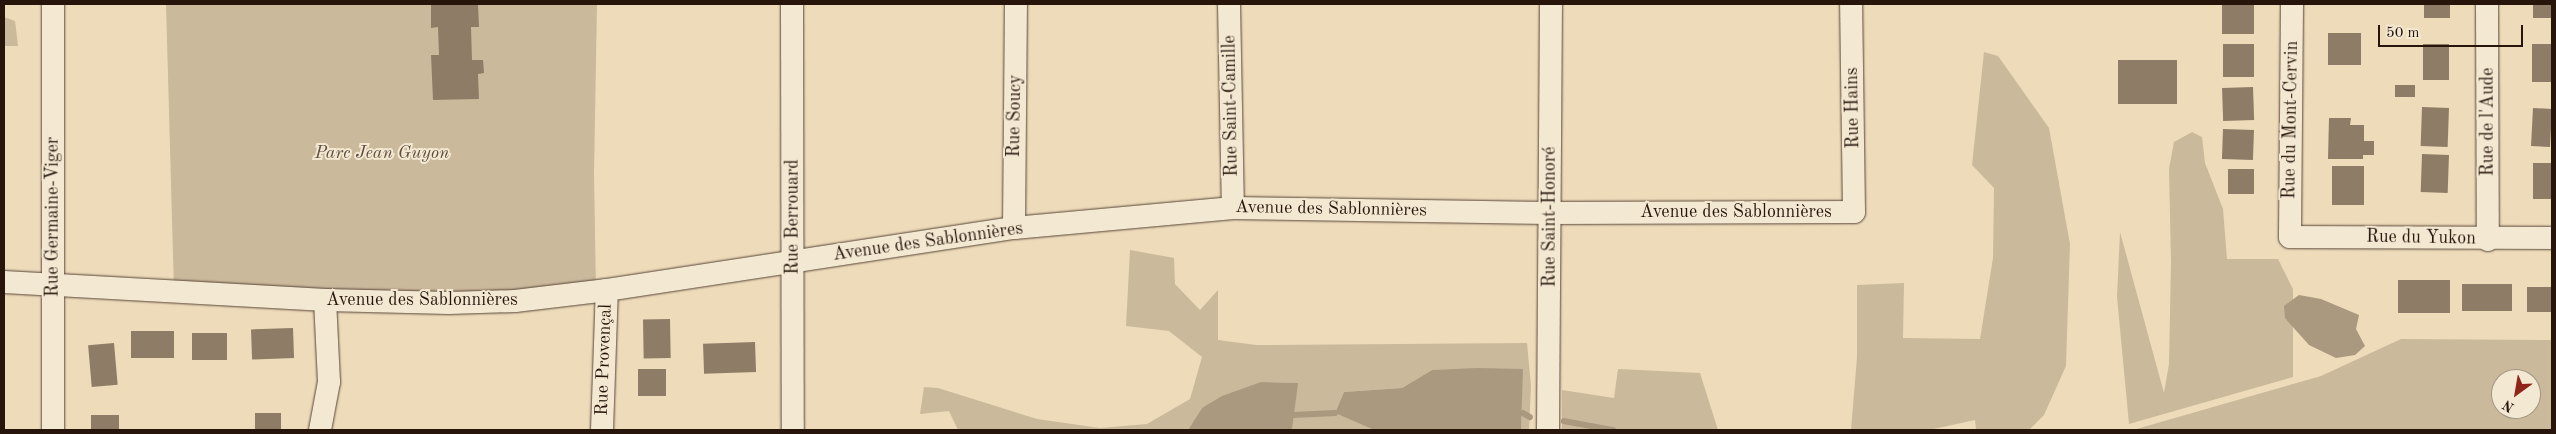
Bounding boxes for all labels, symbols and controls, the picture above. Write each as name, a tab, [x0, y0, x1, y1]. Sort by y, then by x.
scale bar	[2381, 15, 2526, 47]
text: 50 m	[2386, 26, 2420, 41]
street label: Rue Saint-Camille	[1219, 35, 1243, 177]
street label: Rue du Mont-Cervin	[2279, 41, 2303, 199]
street label: Rue Hains	[1841, 67, 1865, 149]
street label: Rue de l'Aude	[2477, 68, 2499, 176]
street label: Rue Soucy	[1003, 74, 1027, 158]
street label: Rue Germaine-Viger	[42, 137, 64, 297]
park label: Parc Jean Guyon	[315, 142, 449, 164]
street label: Rue Saint-Honoré	[1539, 147, 1561, 287]
street label: Rue Berrouard	[782, 159, 804, 275]
street label: Avenue des Sablonnières	[1235, 197, 1427, 221]
street label: Avenue des Sablonnières	[1640, 201, 1832, 223]
street label: Avenue des Sablonnières	[832, 218, 1024, 266]
street label: Rue du Yukon	[2366, 226, 2476, 250]
street label: Avenue des Sablonnières	[326, 289, 518, 311]
street label: Rue Provençal	[591, 304, 617, 416]
north arrow	[2491, 369, 2541, 419]
text: N	[2500, 397, 2517, 415]

